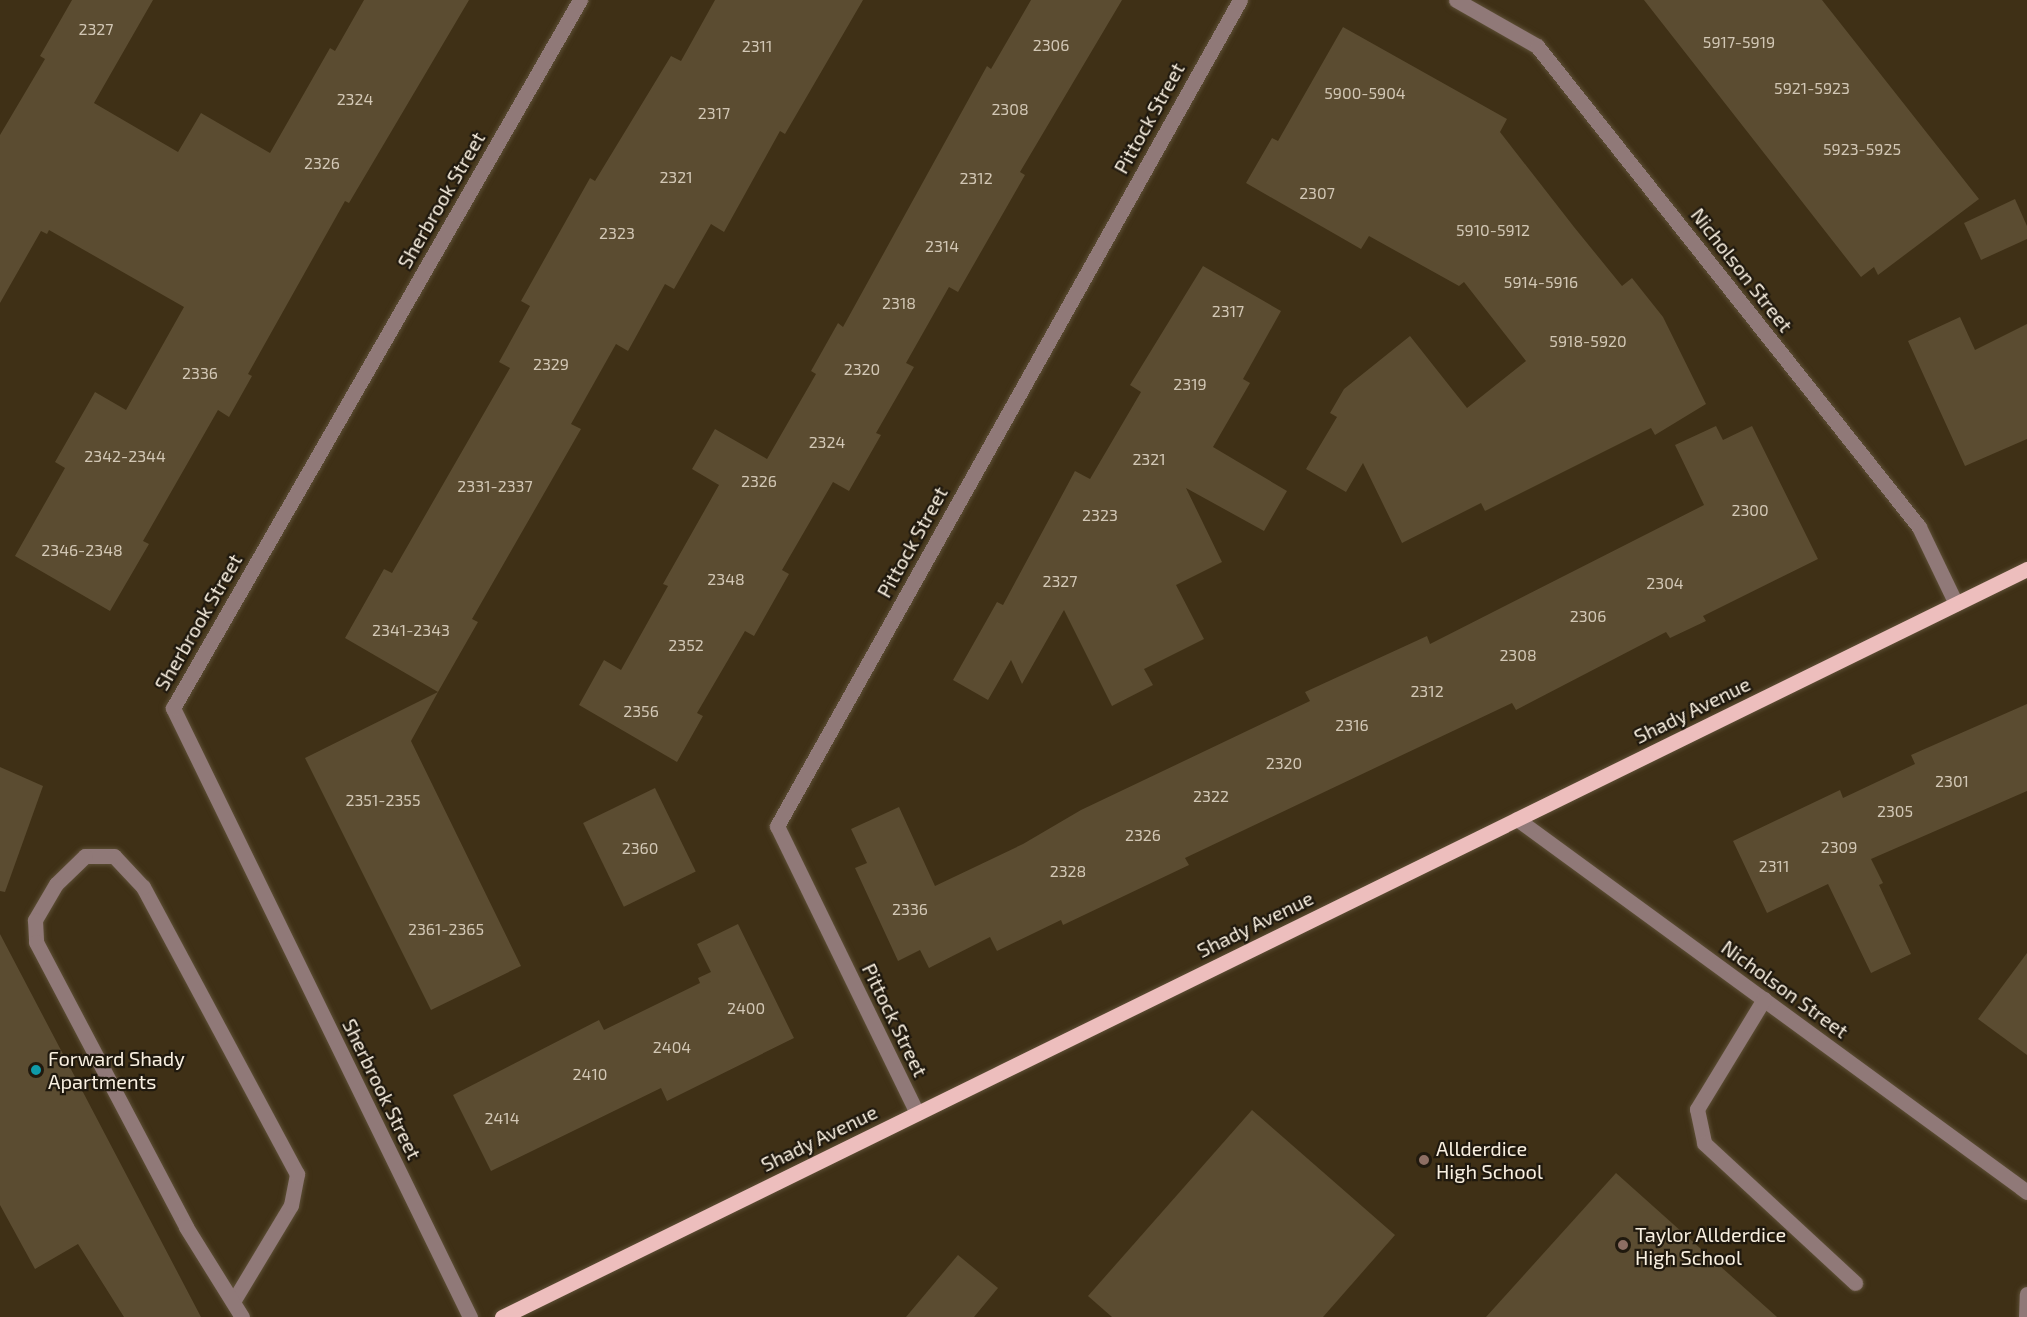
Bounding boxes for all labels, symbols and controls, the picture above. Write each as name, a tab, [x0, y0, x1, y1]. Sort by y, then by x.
house number: 2327	[78, 19, 114, 39]
house number: 5917-5919	[1703, 32, 1775, 52]
house number: 2306	[1033, 35, 1069, 55]
house number: 2311	[742, 36, 772, 56]
street label: Pittock Street	[1109, 58, 1189, 178]
house number: 5921-5923	[1774, 78, 1850, 98]
house number: 5900-5904	[1324, 83, 1406, 103]
house number: 2324	[337, 89, 373, 109]
house number: 2308	[991, 99, 1029, 119]
house number: 2317	[698, 103, 730, 123]
street label: Sherbrook Street	[392, 127, 490, 273]
house number: 5923-5925	[1823, 139, 1901, 159]
house number: 2326	[304, 153, 340, 173]
house number: 2321	[659, 167, 693, 187]
house number: 2312	[959, 168, 993, 188]
house number: 2307	[1299, 183, 1335, 203]
street label: Nicholson Street	[1686, 203, 1798, 337]
house number: 5910-5912	[1456, 220, 1530, 240]
house number: 2323	[599, 223, 635, 243]
house number: 2314	[925, 236, 959, 256]
house number: 5914-5916	[1504, 272, 1578, 292]
house number: 2318	[882, 293, 916, 313]
house number: 2317	[1212, 301, 1244, 321]
house number: 5918-5920	[1549, 331, 1627, 351]
house number: 2329	[533, 354, 569, 374]
house number: 2320	[844, 359, 880, 379]
house number: 2336	[182, 363, 218, 383]
house number: 2319	[1173, 374, 1207, 394]
house number: 2324	[809, 432, 845, 452]
house number: 2342-2344	[84, 446, 166, 466]
house number: 2321	[1132, 449, 1166, 469]
house number: 2326	[741, 471, 777, 491]
house number: 2331-2337	[457, 476, 533, 496]
street label: Pittock Street	[872, 482, 952, 602]
house number: 2300	[1731, 500, 1769, 520]
house number: 2323	[1082, 505, 1118, 525]
house number: 2346-2348	[41, 540, 123, 560]
street label: Sherbrook Street	[149, 549, 247, 695]
house number: 2348	[707, 569, 745, 589]
house number: 2327	[1042, 571, 1078, 591]
house number: 2304	[1646, 573, 1684, 593]
house number: 2306	[1570, 606, 1606, 626]
house number: 2341-2343	[372, 620, 450, 640]
house number: 2352	[668, 635, 704, 655]
house number: 2308	[1499, 645, 1537, 665]
street label: Shady Avenue	[1630, 671, 1754, 749]
house number: 2312	[1410, 681, 1444, 701]
house number: 2356	[623, 701, 659, 721]
house number: 2316	[1335, 715, 1369, 735]
house number: 2320	[1266, 753, 1302, 773]
house number: 2301	[1935, 771, 1969, 791]
house number: 2322	[1193, 786, 1229, 806]
house number: 2351-2355	[345, 790, 421, 810]
house number: 2305	[1877, 801, 1913, 821]
house number: 2326	[1125, 825, 1161, 845]
house number: 2309	[1821, 837, 1857, 857]
house number: 2360	[622, 838, 658, 858]
house number: 2311	[1759, 856, 1789, 876]
house number: 2328	[1050, 861, 1086, 881]
street label: Shady Avenue	[1193, 885, 1317, 963]
house number: 2336	[892, 899, 928, 919]
house number: 2361-2365	[408, 919, 484, 939]
street label: Nicholson Street	[1717, 935, 1853, 1043]
street label: Pittock Street	[857, 959, 933, 1081]
house number: 2400	[727, 998, 765, 1018]
street label: Sherbrook Street	[338, 1015, 426, 1163]
house number: 2404	[653, 1037, 691, 1057]
place label: Forward Shady Apartments	[48, 1046, 185, 1093]
marker: Forward Shady Apartments	[29, 1063, 43, 1077]
house number: 2410	[573, 1064, 607, 1084]
street label: Shady Avenue	[757, 1099, 881, 1177]
house number: 2414	[484, 1108, 520, 1128]
place label: Allderdice High School	[1436, 1136, 1543, 1183]
marker: Allderdice High School	[1417, 1153, 1431, 1167]
place label: Taylor Allderdice High School	[1635, 1222, 1787, 1269]
marker: Taylor Allderdice High School	[1616, 1238, 1630, 1252]

